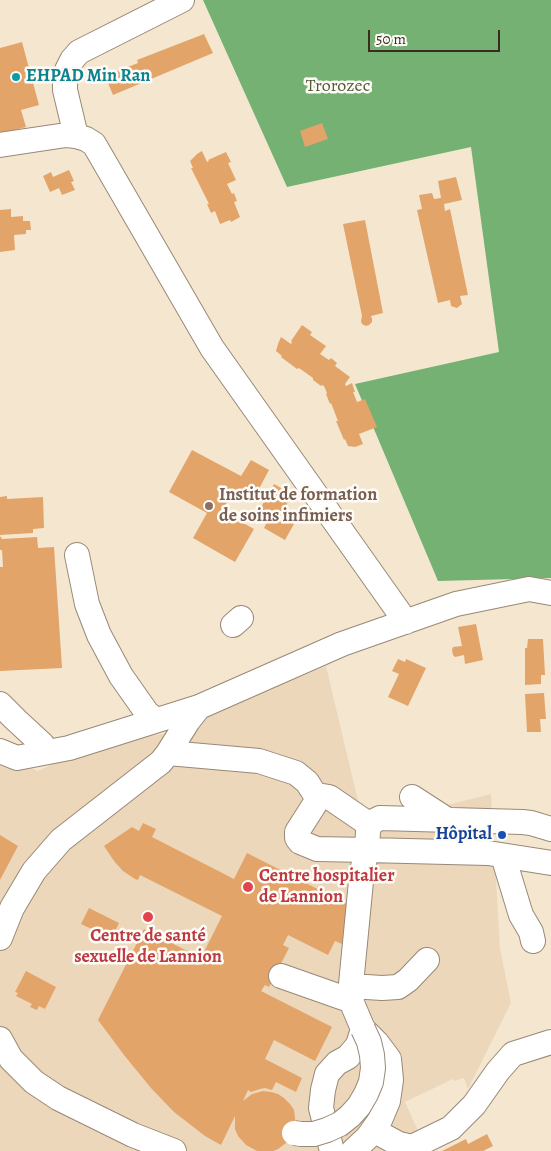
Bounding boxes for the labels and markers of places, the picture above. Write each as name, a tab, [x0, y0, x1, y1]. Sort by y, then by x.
place label: EHPAD Min Ran	[26, 66, 150, 88]
marker: EHPAD Min Ran	[10, 71, 22, 83]
place label: Institut de formation de soins infimiers	[219, 485, 377, 528]
marker: Institut de formation de soins infimiers	[203, 500, 215, 512]
place label: Hôpital	[436, 824, 492, 846]
marker: Hôpital	[496, 829, 508, 841]
place label: Centre hospitalier de Lannion	[259, 866, 395, 909]
marker: Centre hospitalier de Lannion	[241, 880, 255, 894]
marker: Centre de santé sexuelle de Lannion	[141, 910, 155, 924]
place label: Centre de santé sexuelle de Lannion	[74, 926, 222, 969]

